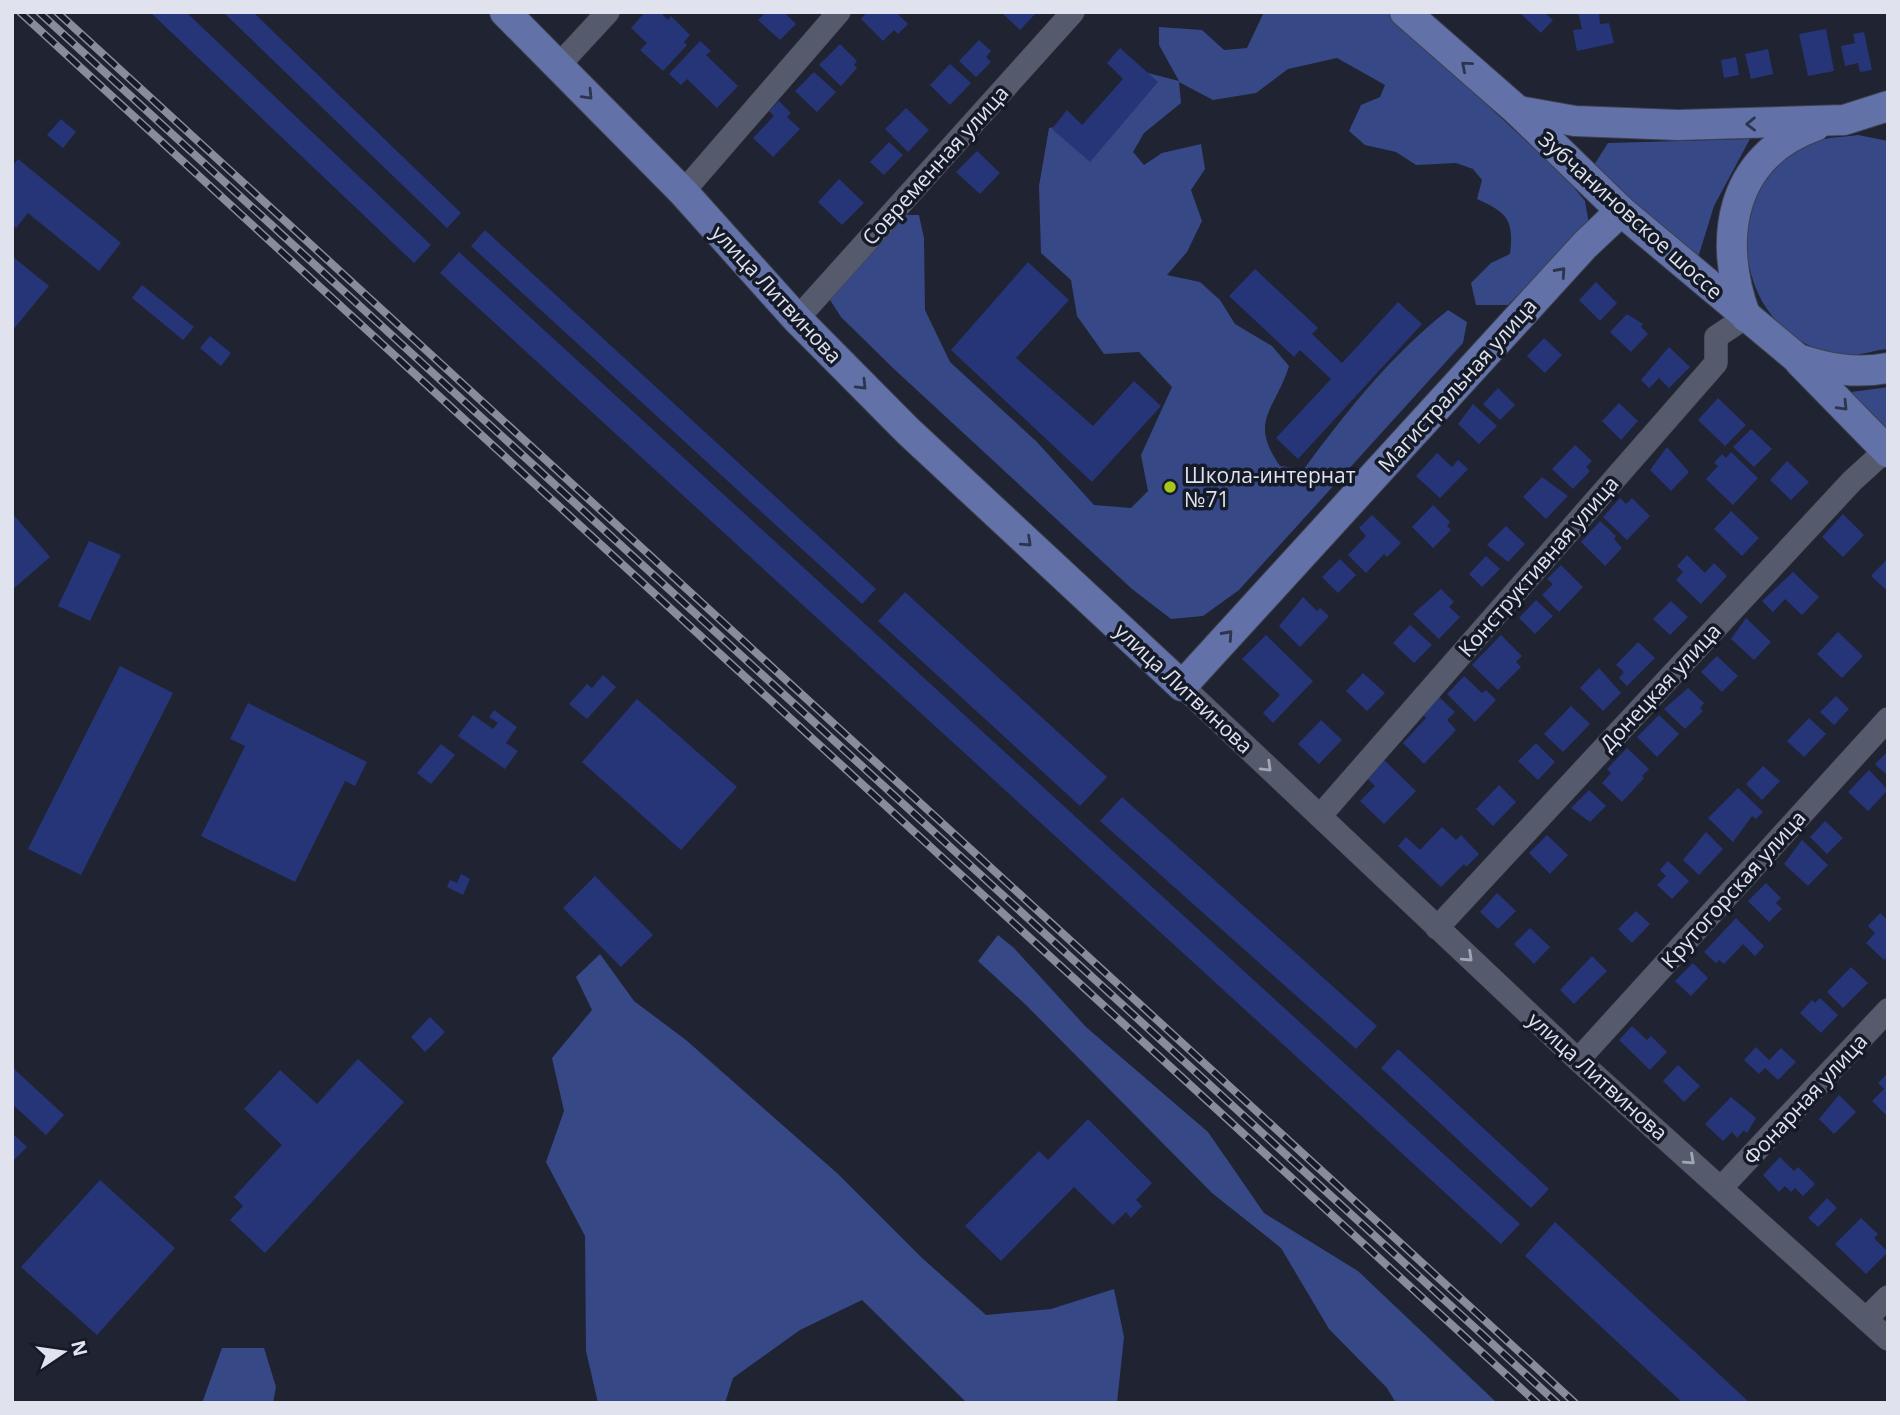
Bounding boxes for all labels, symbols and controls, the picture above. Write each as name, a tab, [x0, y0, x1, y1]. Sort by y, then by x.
one-way arrow	[1461, 62, 1474, 74]
street label: Современная улица	[856, 79, 1014, 251]
one-way arrow	[580, 87, 593, 100]
one-way arrow	[1745, 116, 1756, 132]
street label: Зубчаниновское шоссе	[1533, 125, 1729, 305]
street label: улица Литвинова	[706, 219, 848, 369]
one-way arrow	[1553, 267, 1565, 280]
street label: Магистральная улица	[1371, 292, 1543, 478]
one-way arrow	[854, 377, 867, 390]
one-way arrow	[1834, 398, 1847, 411]
place label: Школа-интернат №71	[1184, 461, 1356, 513]
street label: Конструктивная улица	[1452, 470, 1624, 662]
marker: Школа-интернат №71	[1162, 479, 1178, 495]
one-way arrow	[1019, 533, 1032, 546]
street label: улица Литвинова	[1109, 617, 1259, 759]
street label: Донецкая улица	[1593, 617, 1727, 757]
one-way arrow	[1220, 631, 1233, 644]
one-way arrow	[1259, 758, 1272, 771]
street label: Крутогорская улица	[1654, 804, 1812, 974]
one-way arrow	[1460, 948, 1473, 961]
street label: улица Литвинова	[1522, 1006, 1674, 1146]
street label: Фонарная улица	[1737, 1027, 1873, 1171]
one-way arrow	[1682, 1152, 1695, 1164]
north arrow	[28, 1317, 98, 1387]
text: N	[65, 1338, 94, 1359]

